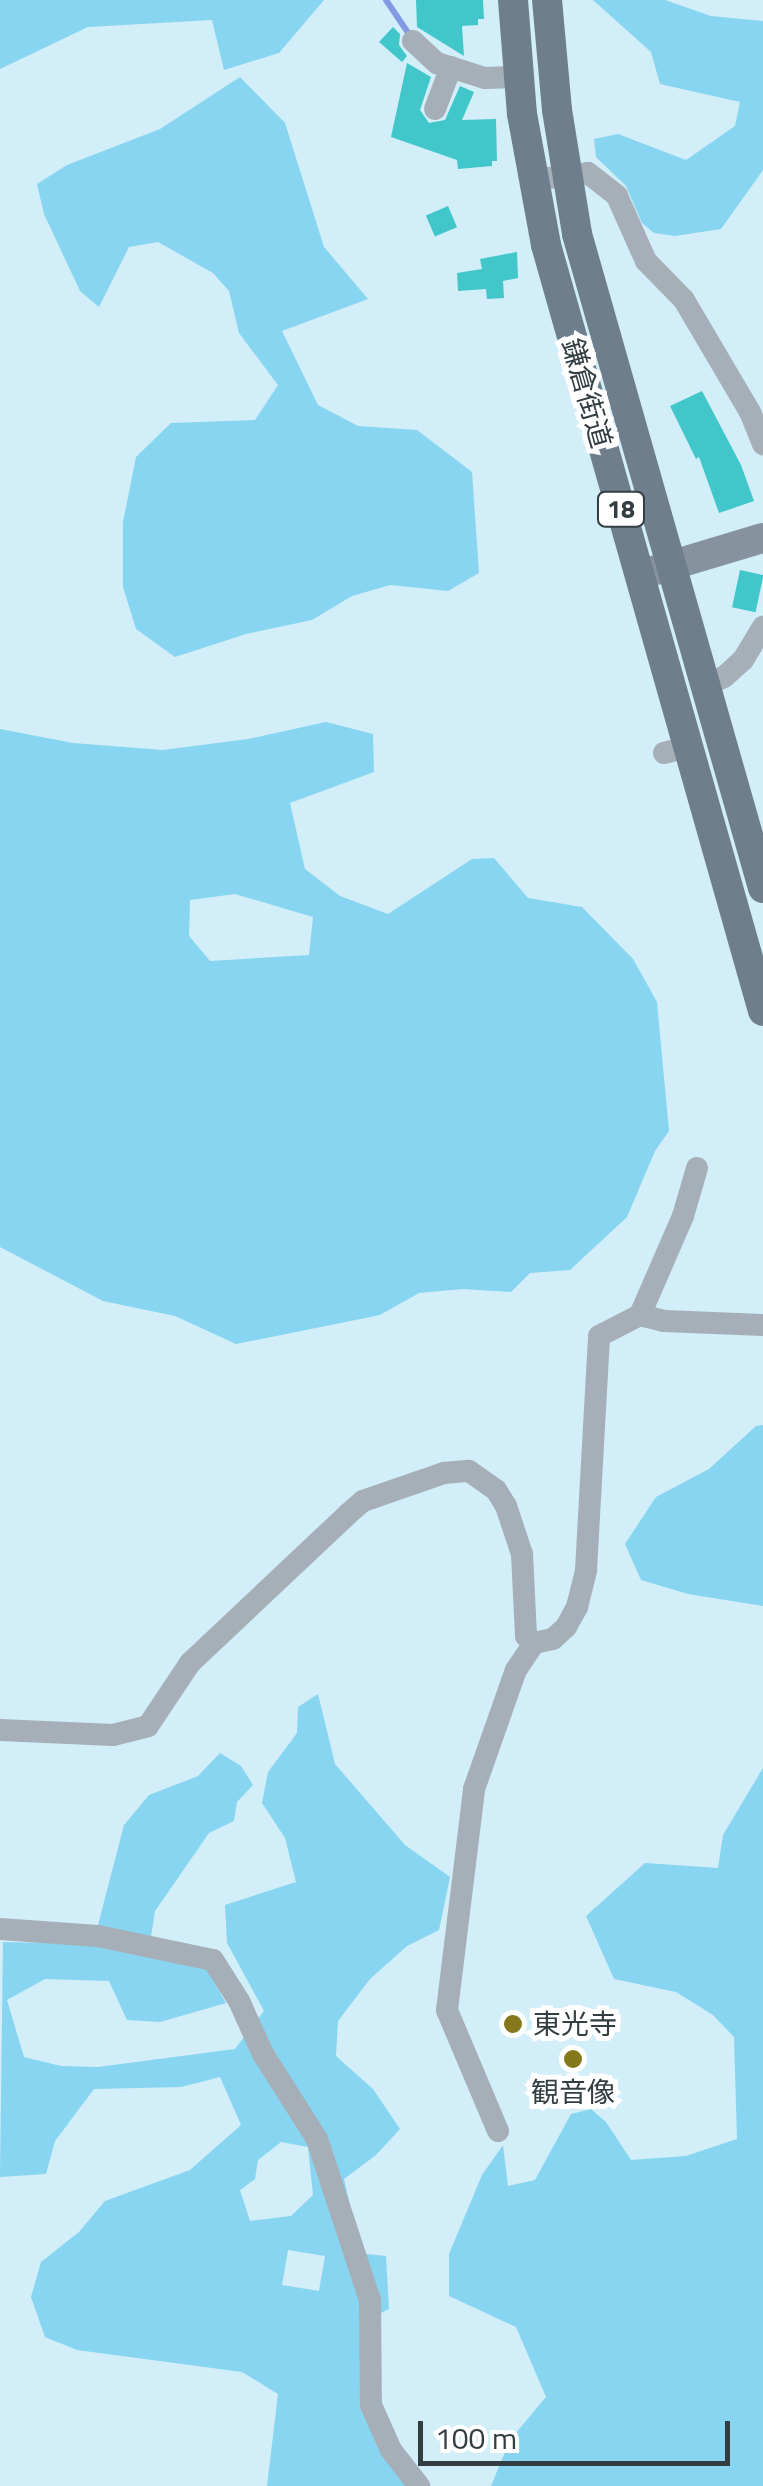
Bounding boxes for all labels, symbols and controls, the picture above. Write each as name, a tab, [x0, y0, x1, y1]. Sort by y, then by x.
street label: 鎌倉街道	[555, 335, 619, 451]
road number: 18	[596, 489, 646, 529]
place label: 東光寺	[533, 2007, 617, 2041]
marker: 東光寺	[502, 2013, 524, 2035]
marker: 観音像	[562, 2048, 584, 2070]
place label: 観音像	[531, 2075, 615, 2109]
scale bar	[423, 2401, 736, 2463]
text: 100 m	[435, 2415, 517, 2461]

